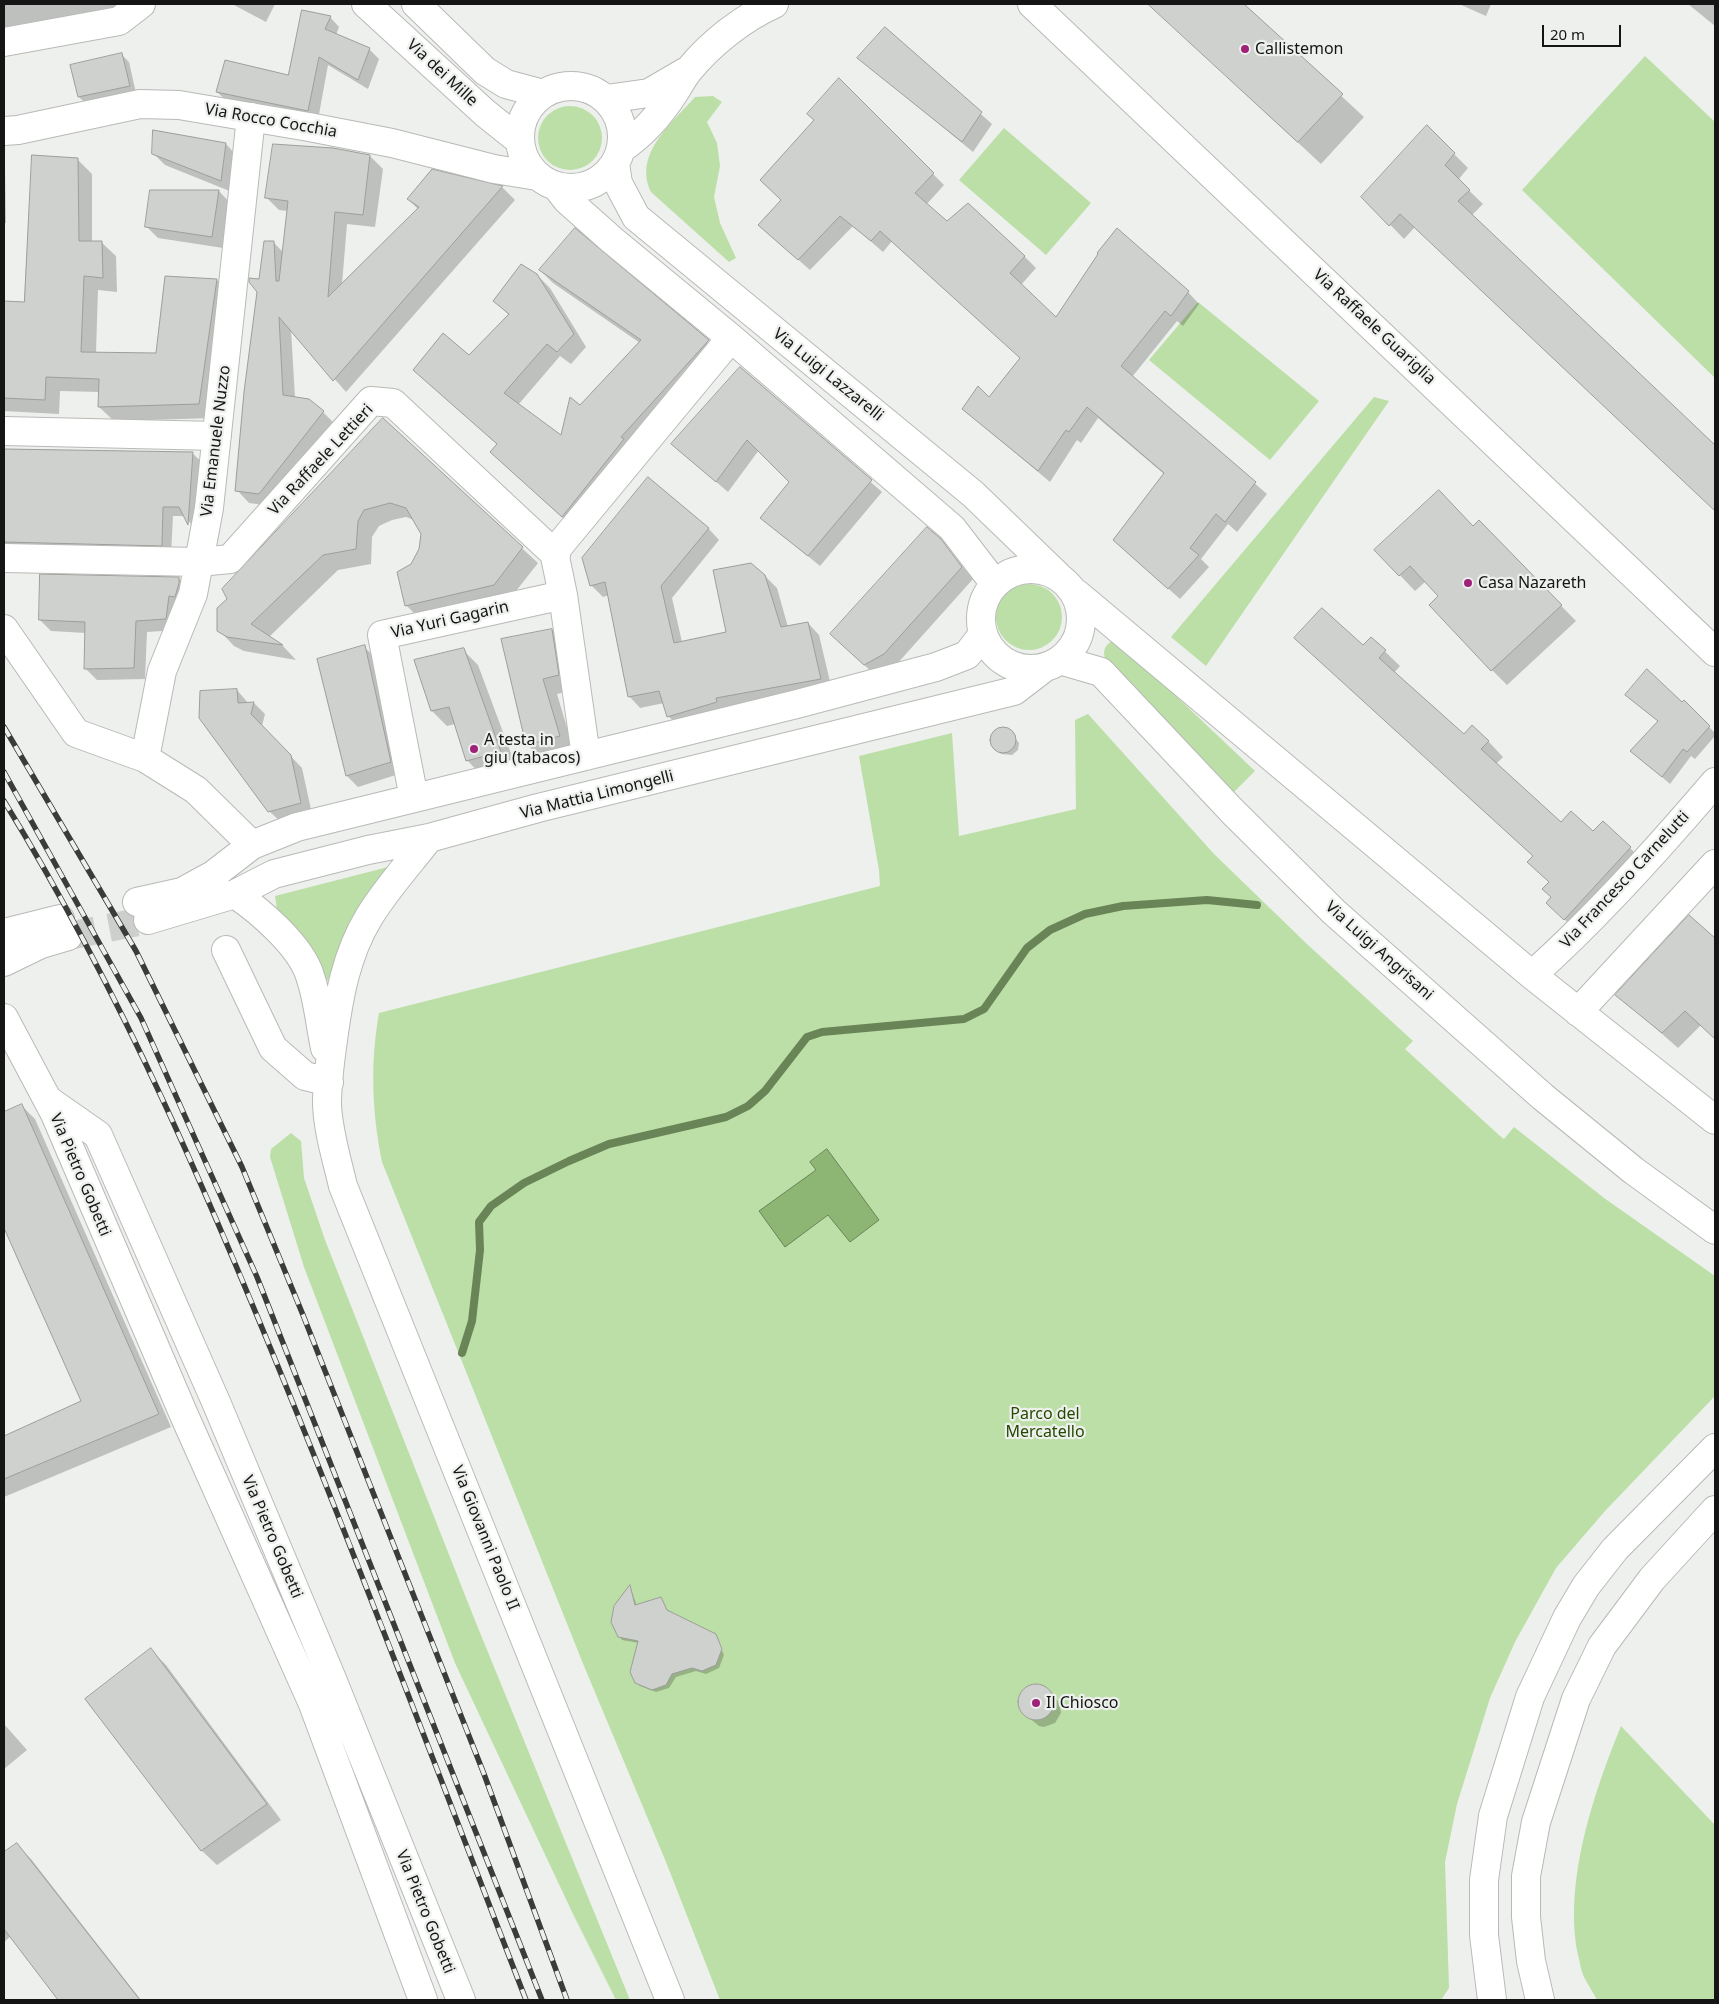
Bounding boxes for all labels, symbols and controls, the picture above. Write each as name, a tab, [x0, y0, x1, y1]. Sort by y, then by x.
scale bar	[1544, 15, 1623, 47]
text: 20 m	[1550, 24, 1585, 44]
street label: Via dei Mille	[403, 35, 481, 111]
place label: Callistemon	[1255, 39, 1343, 59]
marker: Callistemon	[1239, 43, 1251, 55]
street label: Via Rocco Cocchia	[203, 100, 339, 142]
street label: Via Raffaele Guariglia	[1309, 265, 1439, 389]
street label: Via Luigi Lazzarelli	[769, 325, 887, 425]
street label: Via Emanuele Nuzzo	[197, 364, 235, 518]
street label: Via Raffaele Lettieri	[265, 400, 377, 520]
place label: Casa Nazareth	[1478, 573, 1586, 593]
marker: Casa Nazareth	[1462, 577, 1474, 589]
street label: Via Yuri Gagarin	[389, 597, 511, 643]
place label: A testa in giu (tabacos)	[484, 730, 580, 768]
marker: A testa in giu (tabacos)	[468, 743, 480, 755]
street label: Via Mattia Limongelli	[518, 767, 676, 823]
street label: Via Francesco Carnelutti	[1556, 807, 1694, 953]
street label: Via Luigi Angrisani	[1321, 897, 1437, 1005]
street label: Via Pietro Gobetti	[45, 1111, 115, 1239]
park label: Parco del Mercatello	[1005, 1404, 1085, 1442]
street label: Via Giovanni Paolo II	[447, 1463, 523, 1613]
street label: Via Pietro Gobetti	[237, 1473, 307, 1601]
place label: Il Chiosco	[1046, 1693, 1119, 1713]
marker: Il Chiosco	[1030, 1697, 1042, 1709]
street label: Via Pietro Gobetti	[391, 1847, 459, 1977]

